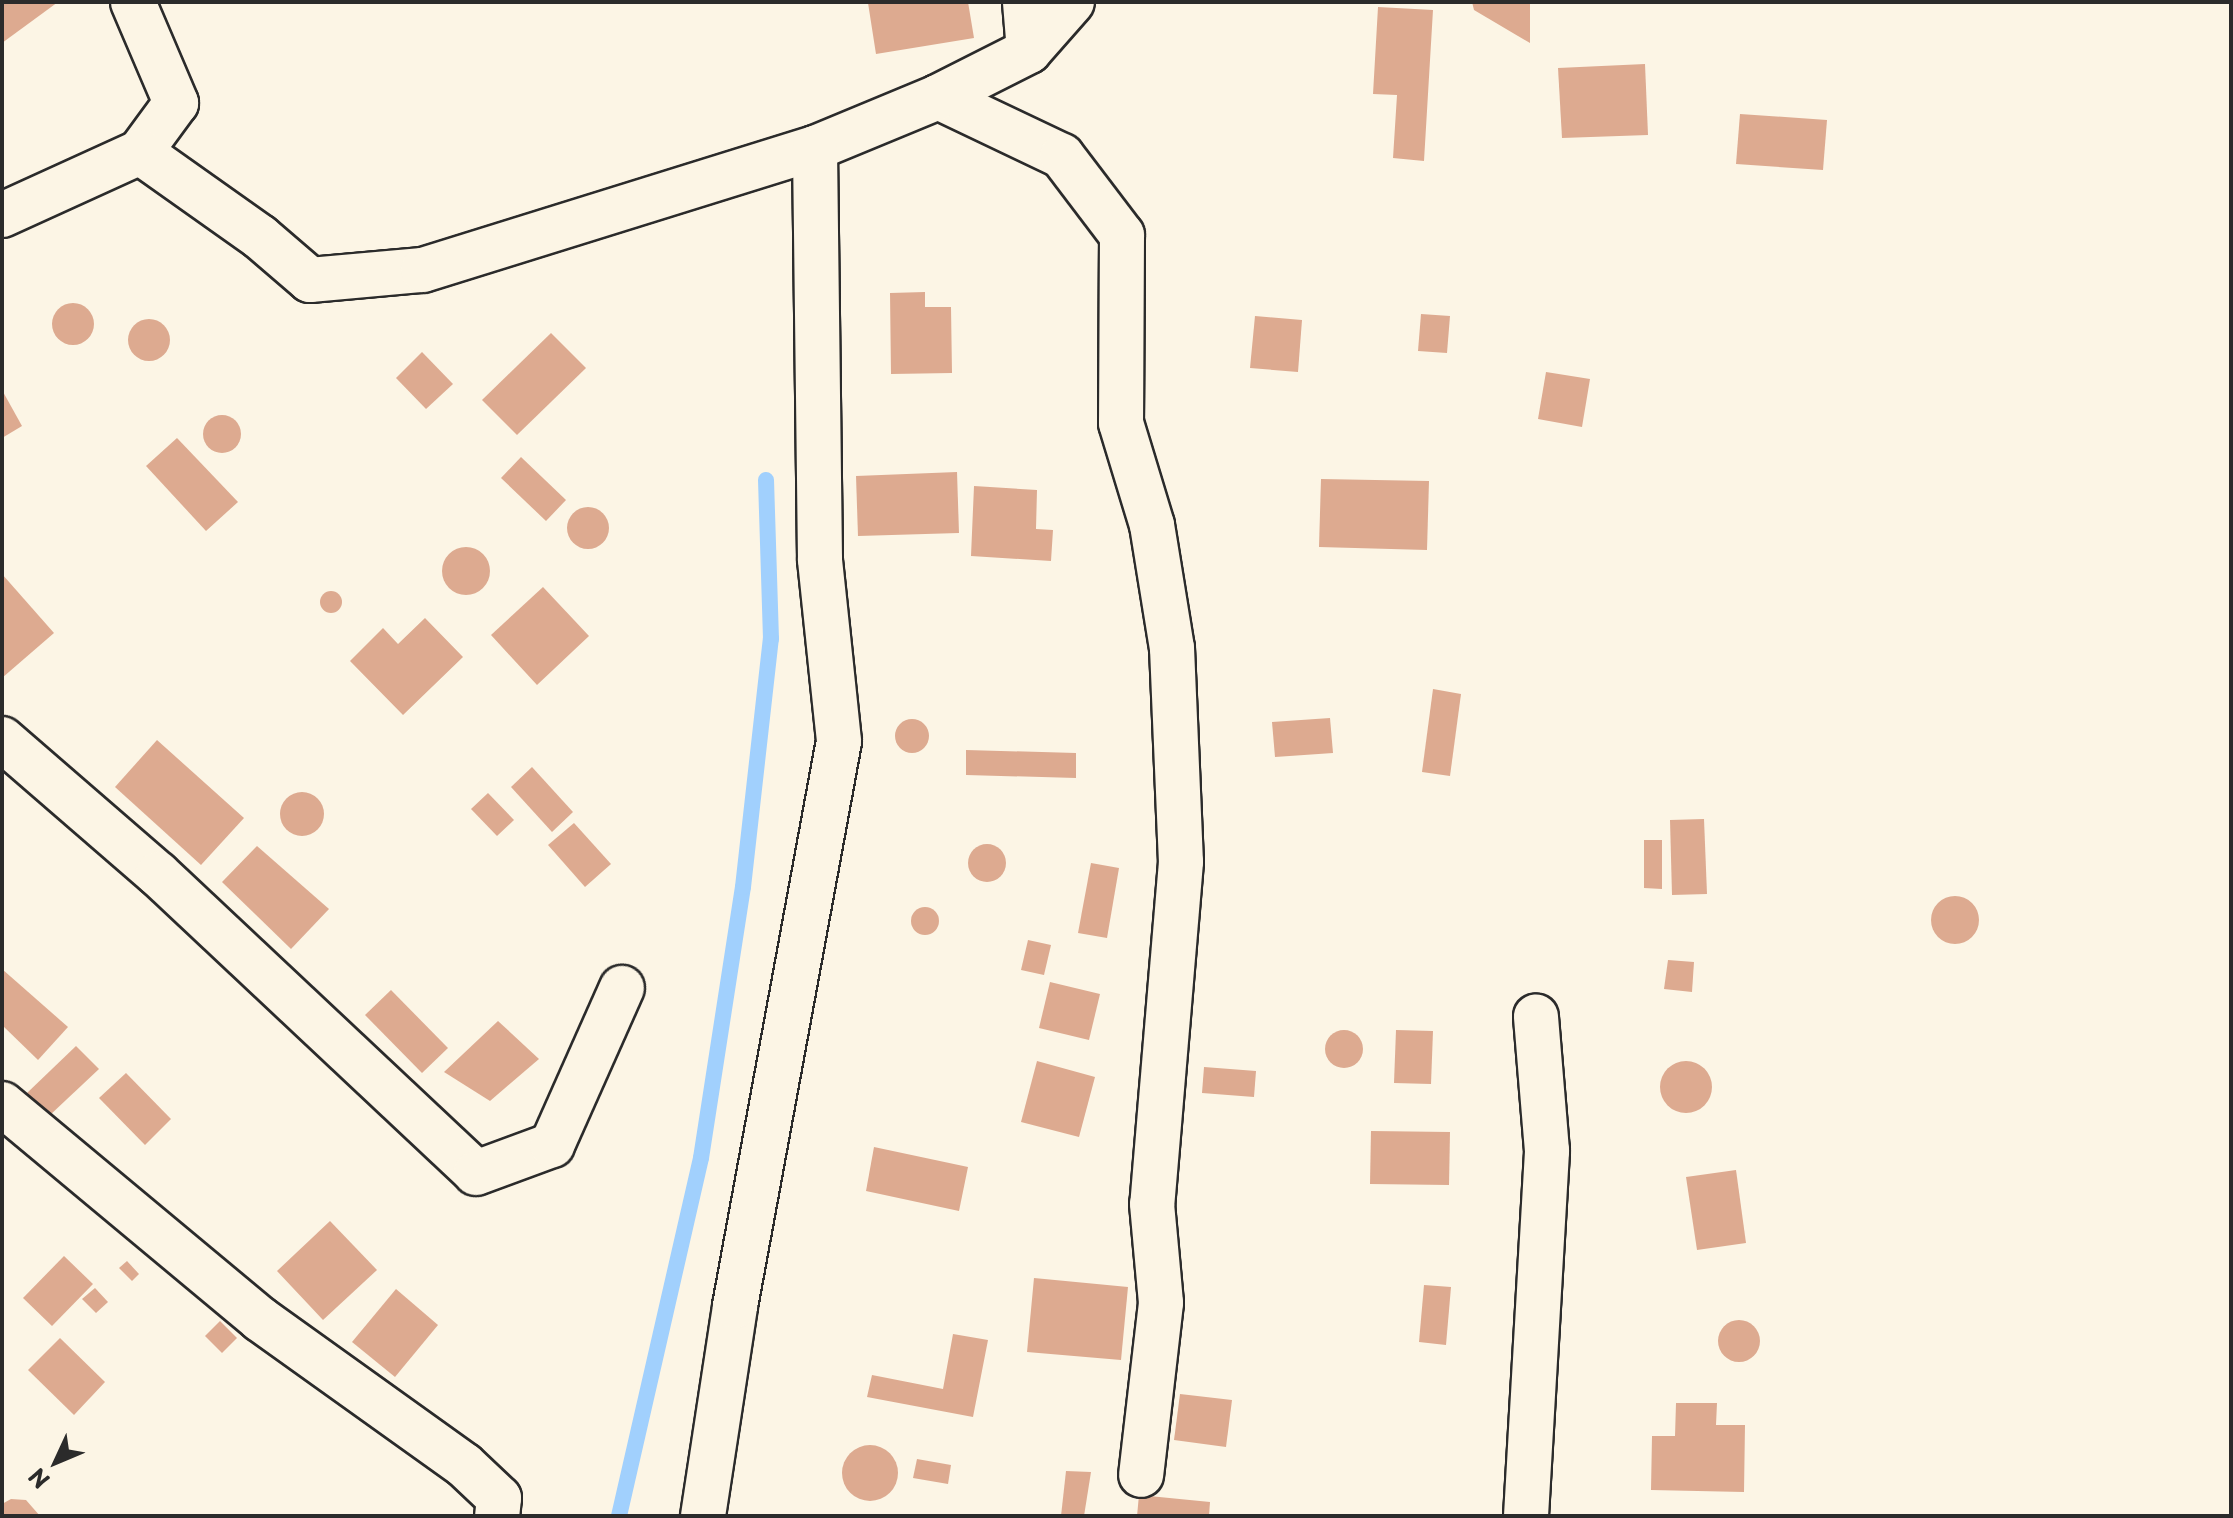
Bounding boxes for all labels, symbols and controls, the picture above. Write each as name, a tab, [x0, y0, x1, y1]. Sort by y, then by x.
north arrow	[16, 1422, 96, 1502]
text: N	[20, 1461, 56, 1497]

